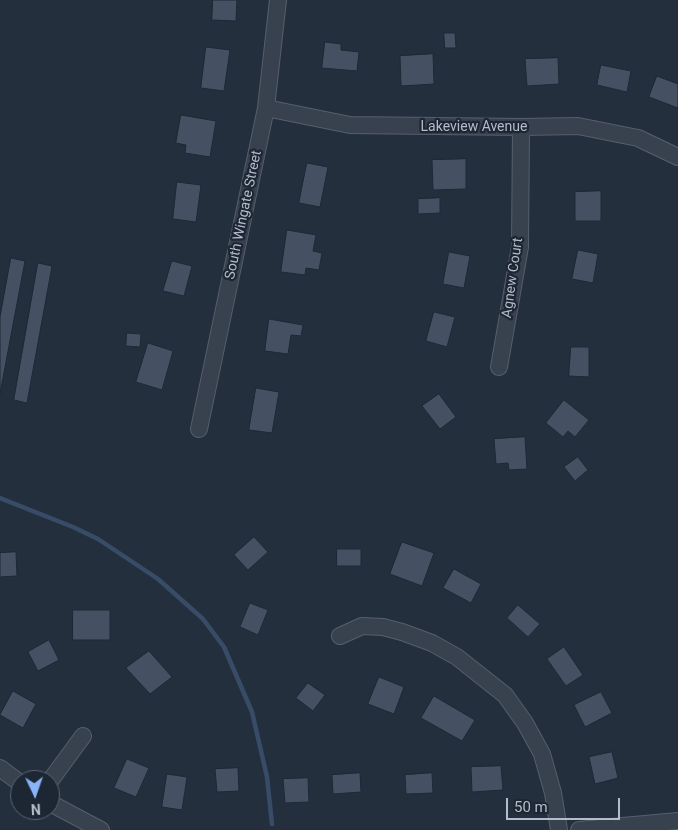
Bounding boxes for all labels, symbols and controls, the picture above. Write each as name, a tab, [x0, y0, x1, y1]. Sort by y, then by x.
street label: Lakeview Avenue	[421, 119, 527, 135]
street label: South Wingate Street	[222, 149, 266, 281]
street label: Agnew Court	[499, 237, 527, 319]
north arrow	[10, 770, 60, 820]
scale bar	[508, 788, 622, 820]
text: 50 m	[514, 798, 548, 816]
text: N	[30, 801, 41, 817]

